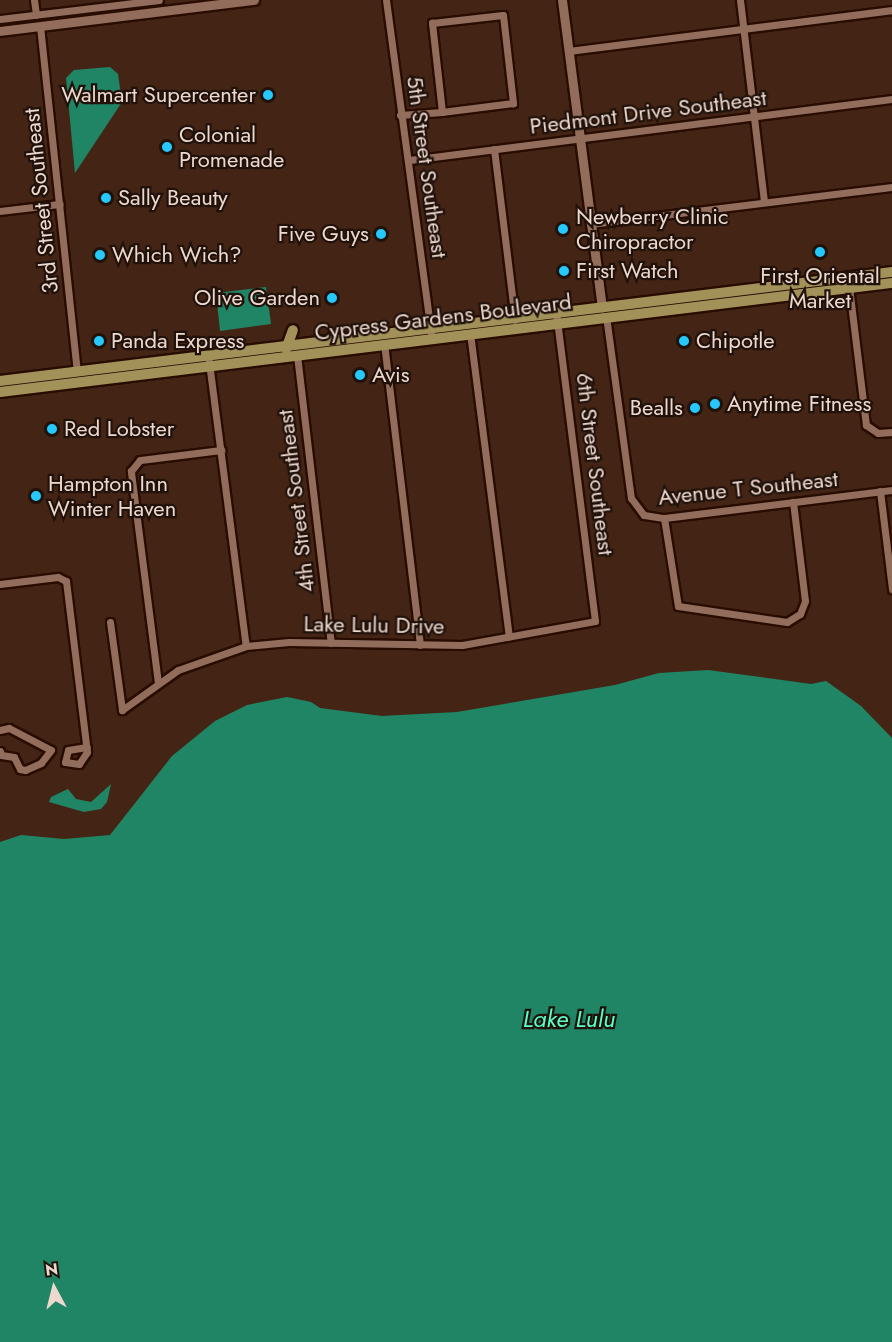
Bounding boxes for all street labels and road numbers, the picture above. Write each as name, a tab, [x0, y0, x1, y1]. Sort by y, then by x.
street label: 5th Street Southeast	[401, 74, 453, 260]
street label: Piedmont Drive Southeast	[528, 84, 768, 140]
street label: 3rd Street Southeast	[18, 107, 64, 295]
street label: Cypress Gardens Boulevard	[313, 288, 573, 346]
street label: 6th Street Southeast	[571, 371, 619, 557]
street label: 4th Street Southeast	[272, 408, 320, 594]
street label: Avenue T Southeast	[657, 465, 839, 511]
street label: Lake Lulu Drive	[303, 611, 445, 639]

